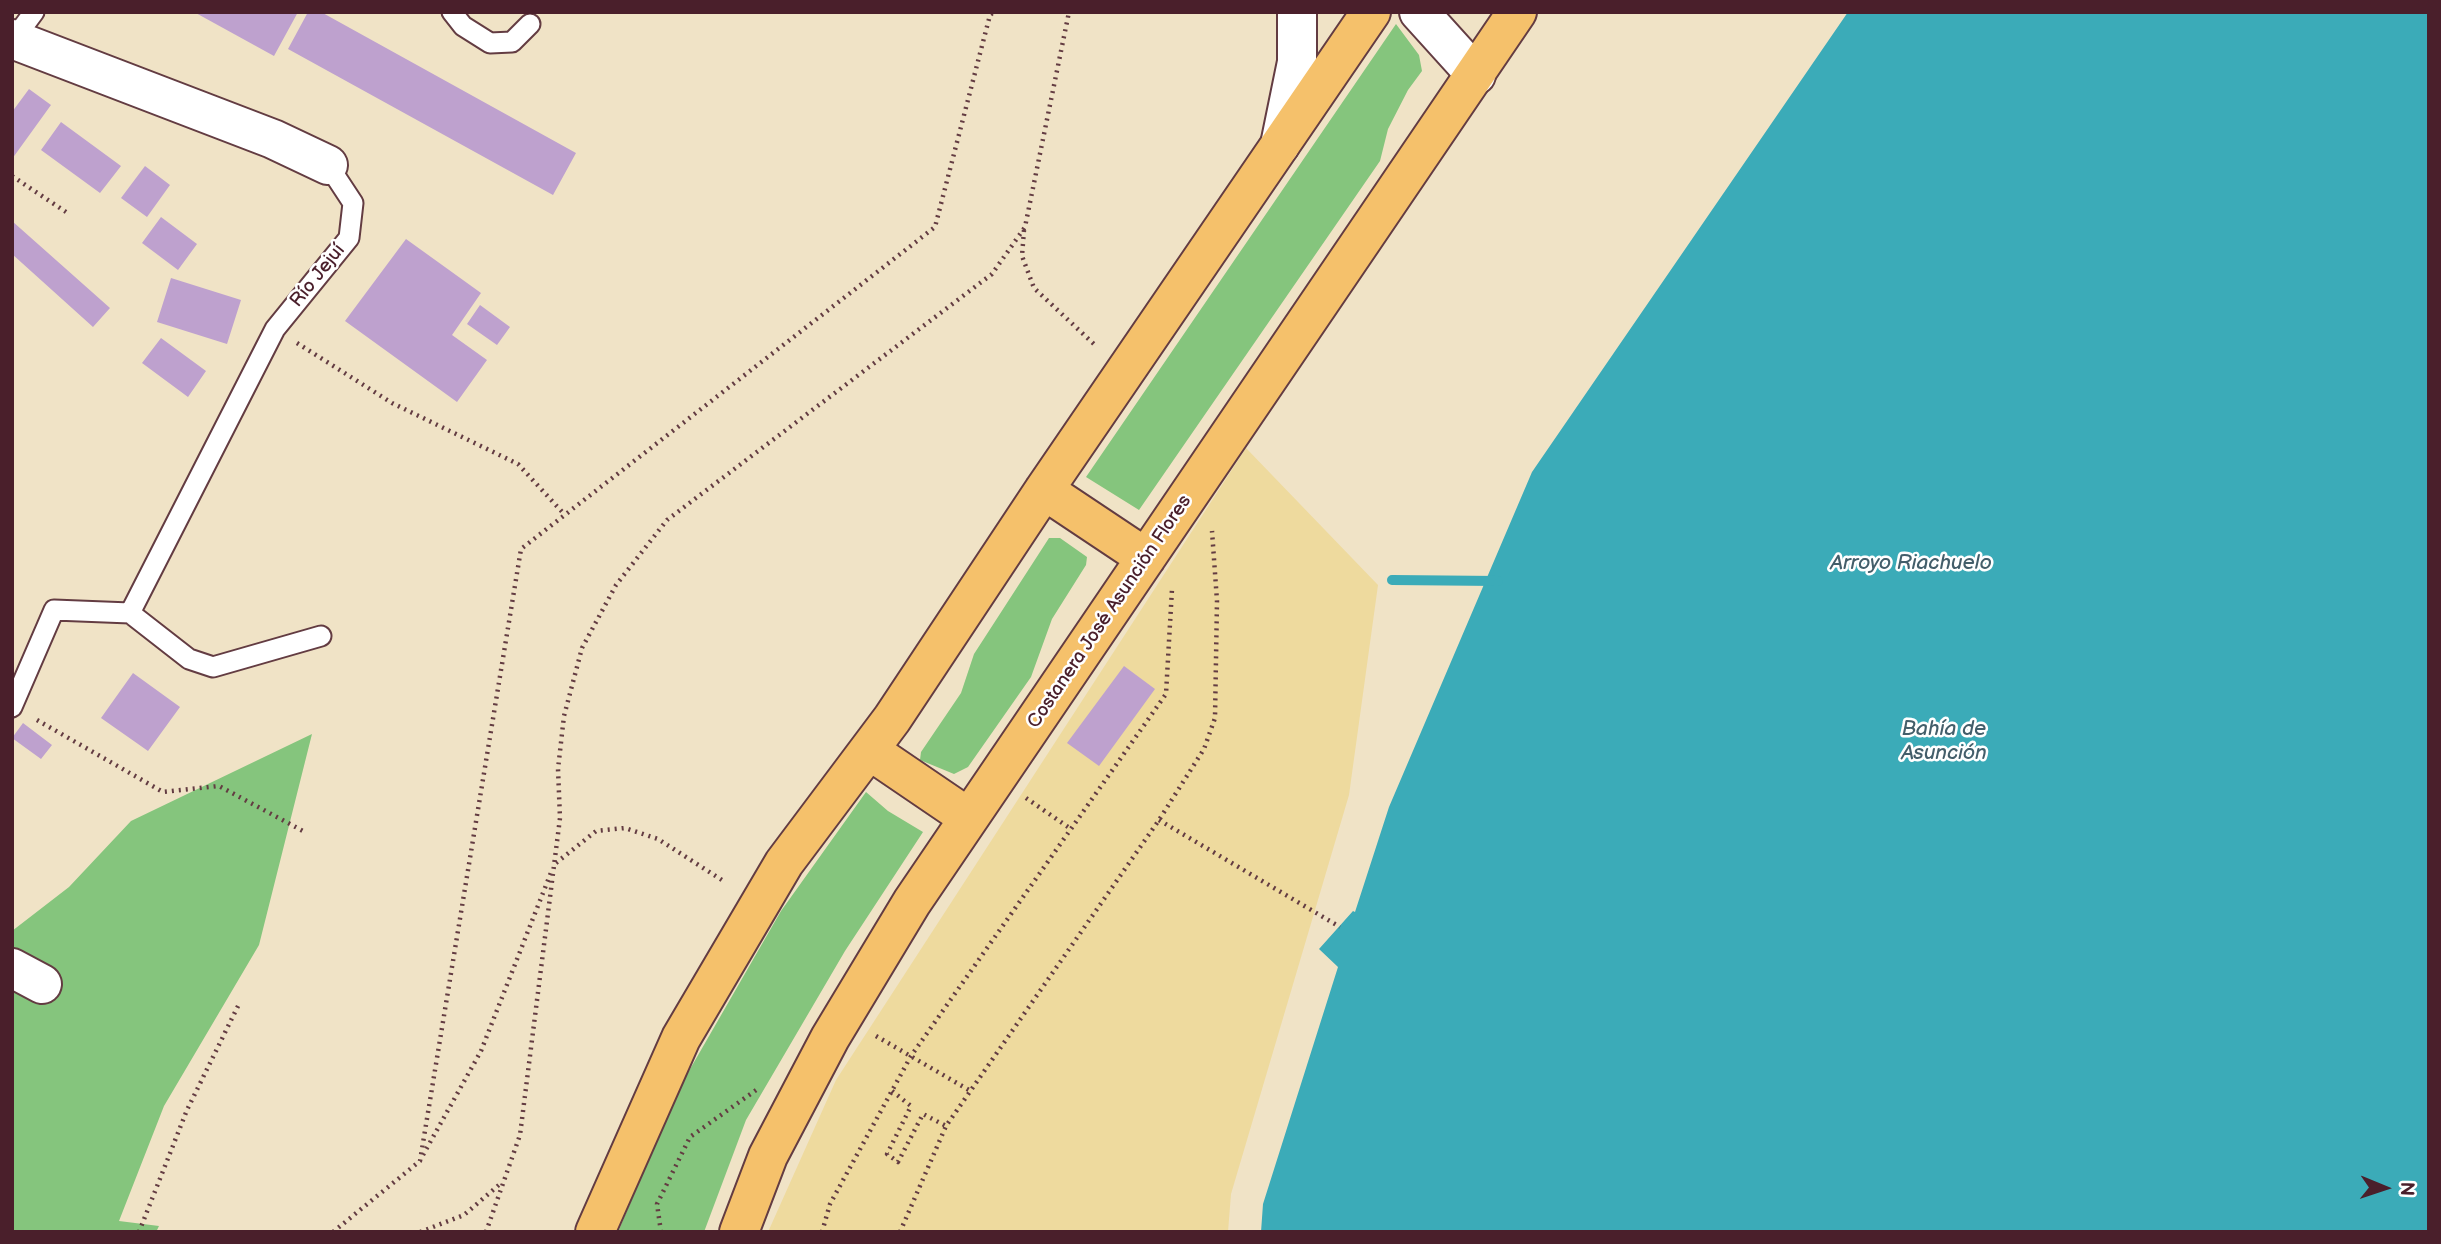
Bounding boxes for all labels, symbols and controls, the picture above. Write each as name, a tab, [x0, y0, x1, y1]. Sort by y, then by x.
street label: Río Jejuí	[286, 240, 350, 312]
street label: Costanera José Asunción Flores	[1023, 491, 1197, 733]
water label: Arroyo Riachuelo	[1830, 551, 1992, 577]
water label: Bahía de Asunción	[1901, 717, 1987, 767]
north arrow	[2350, 1153, 2420, 1223]
text: N	[2395, 1181, 2418, 1196]

